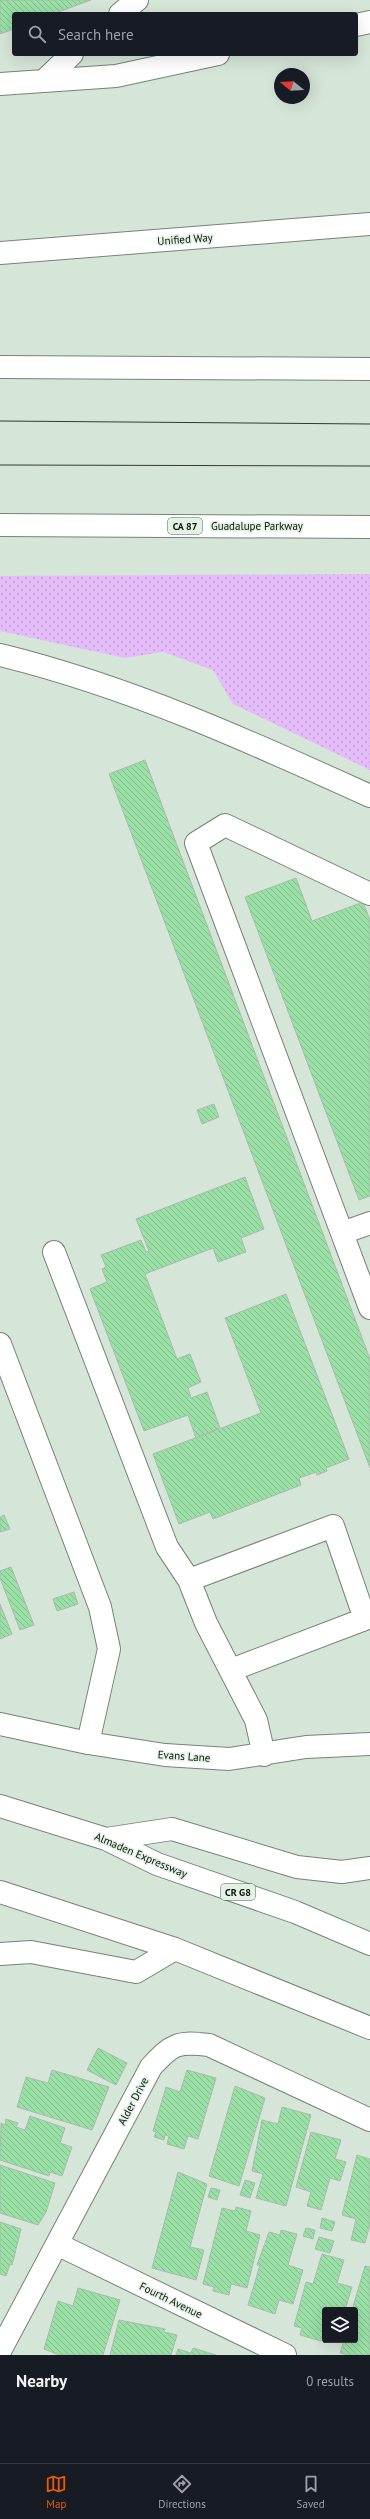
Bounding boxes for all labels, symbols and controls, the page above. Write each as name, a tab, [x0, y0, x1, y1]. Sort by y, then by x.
search box	[12, 12, 358, 56]
icon: search	[26, 23, 48, 45]
text: Search here	[58, 25, 134, 44]
north arrow	[274, 68, 310, 104]
street label: Unified Way	[157, 230, 214, 248]
road number: CA 87	[168, 518, 202, 534]
street label: Guadalupe Parkway	[211, 519, 304, 533]
street label: Evans Lane	[157, 1747, 211, 1765]
street label: Almaden Expressway	[93, 1829, 190, 1881]
road number: CR G8	[221, 1884, 255, 1900]
street label: Alder Drive	[114, 2074, 152, 2127]
street label: Fourth Avenue	[137, 2279, 205, 2321]
map controls	[322, 2307, 358, 2343]
button: layers	[322, 2307, 358, 2343]
text: Nearby	[16, 2370, 67, 2392]
text: 0 results	[306, 2373, 354, 2390]
tab: Map	[45, 2473, 67, 2511]
tab: Directions	[158, 2473, 206, 2511]
tab: Saved	[297, 2473, 325, 2511]

